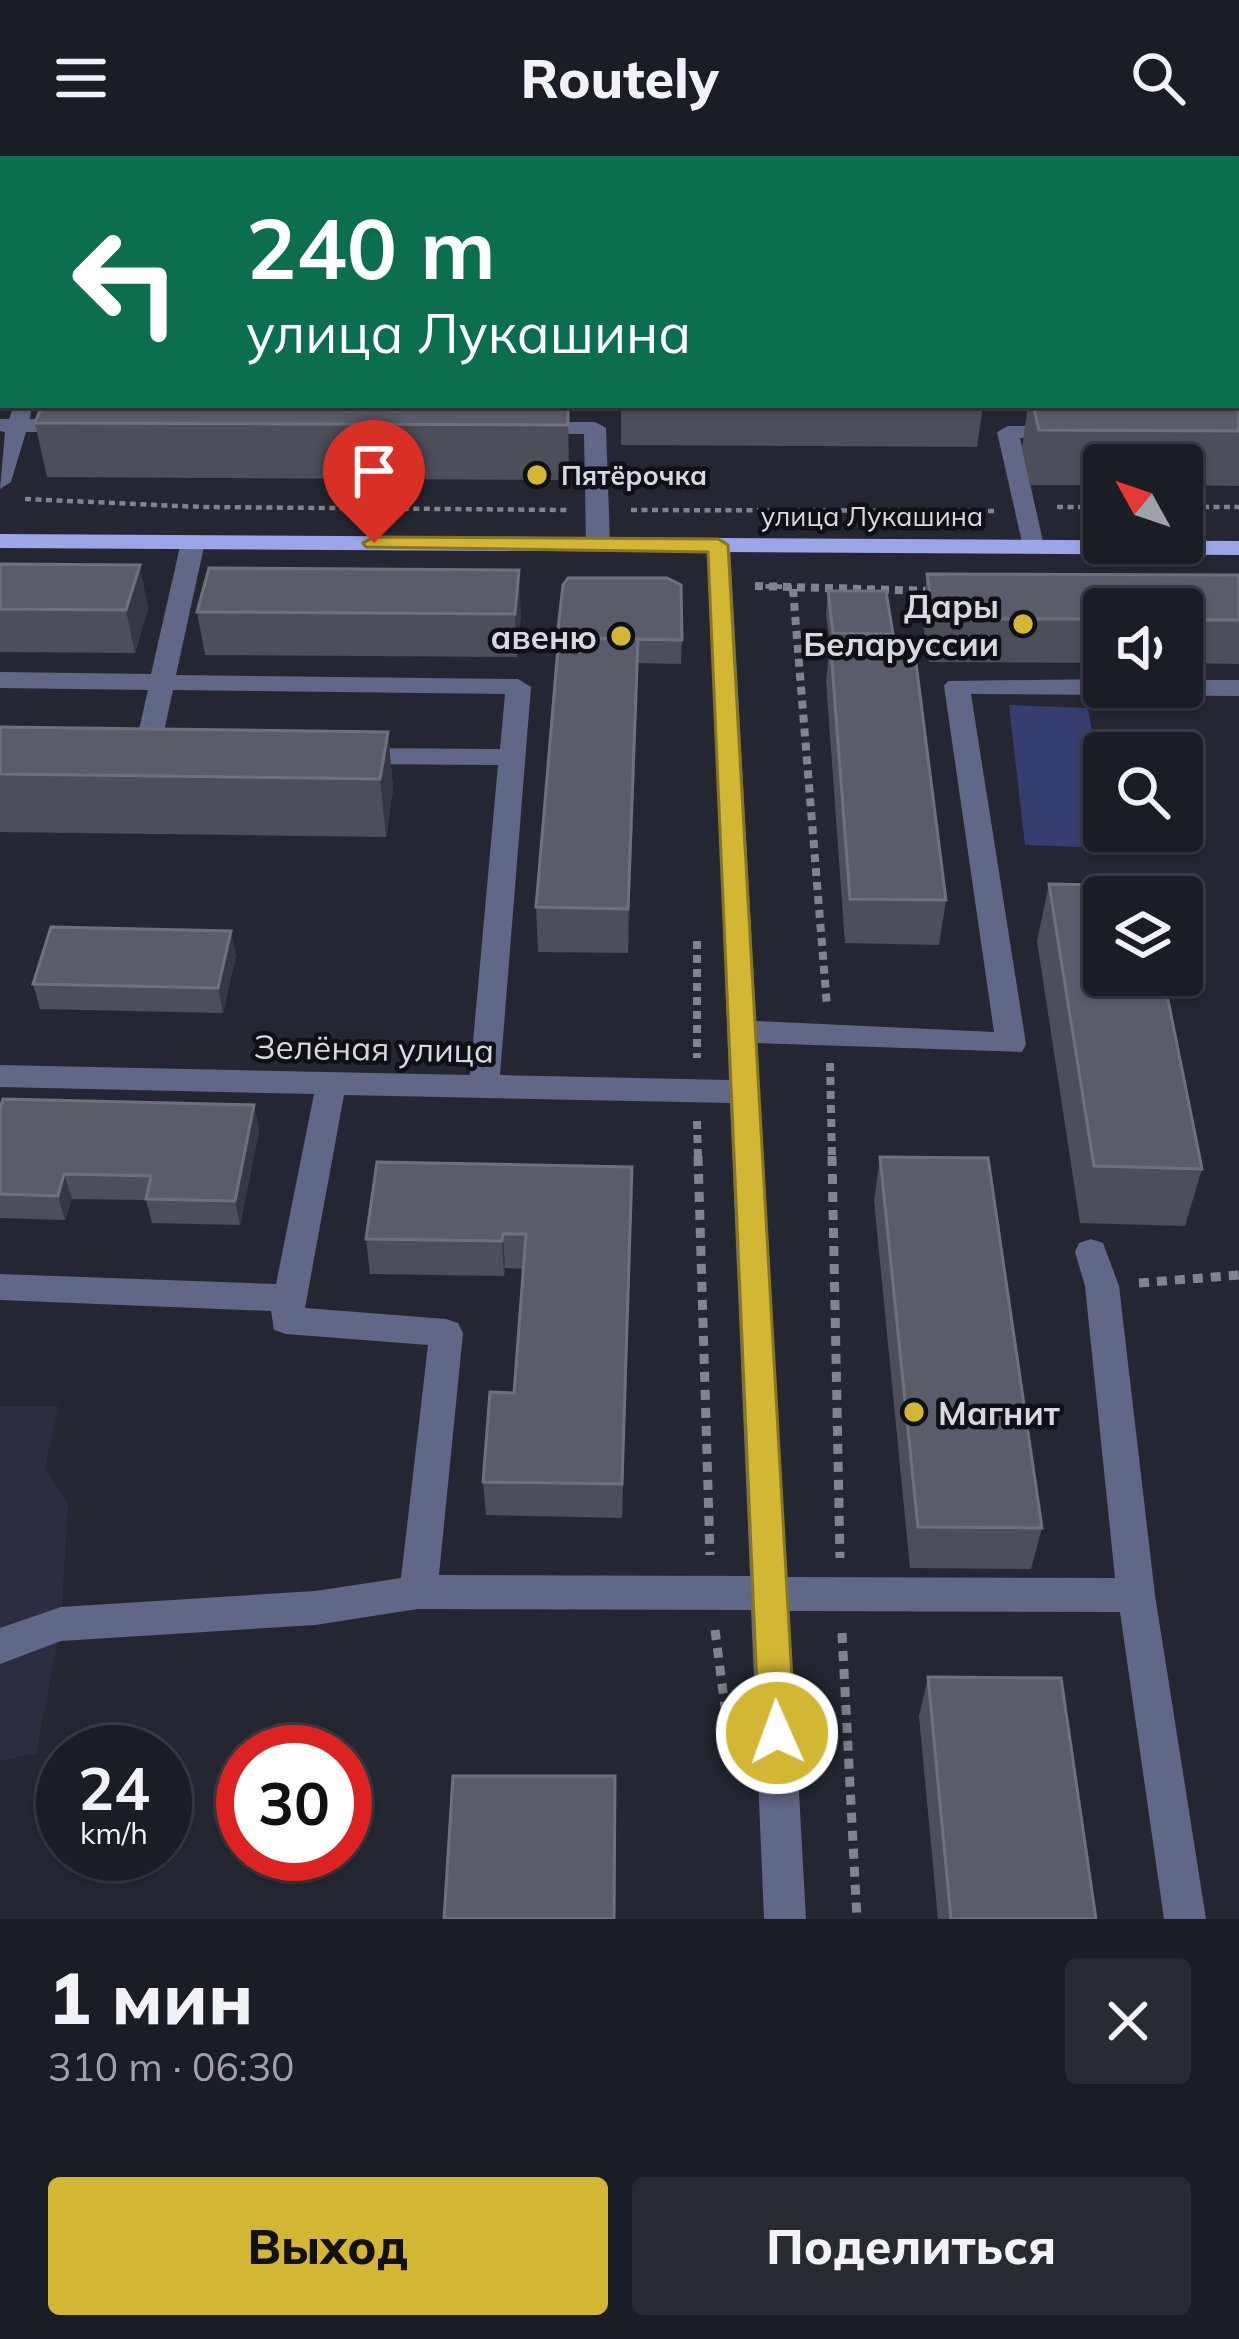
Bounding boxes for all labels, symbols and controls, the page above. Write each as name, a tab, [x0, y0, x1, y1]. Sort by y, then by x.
text: Routely	[520, 44, 719, 112]
icon: menu	[48, 45, 114, 111]
icon: search	[1125, 45, 1191, 111]
text: 240 m	[246, 195, 496, 300]
icon: left	[48, 204, 204, 360]
text: улица Лукашина	[246, 299, 691, 367]
pin	[323, 420, 425, 543]
icon: arrive	[341, 438, 407, 504]
north arrow	[1083, 444, 1203, 564]
map controls	[1083, 444, 1203, 996]
place label: Пятёрочка	[561, 458, 707, 492]
marker: Пятёрочка	[524, 462, 550, 488]
street label: улица Лукашина	[761, 499, 983, 533]
place label: Дары Беларуссии	[803, 585, 999, 664]
button: sound	[1083, 588, 1203, 708]
marker: Дары Беларуссии	[1010, 611, 1036, 637]
place label: авеню	[491, 616, 597, 657]
marker: авеню	[608, 623, 634, 649]
button: search	[1083, 732, 1203, 852]
button: layers	[1083, 876, 1203, 996]
street label: Зелёная улица	[254, 1025, 494, 1071]
place label: Магнит	[938, 1392, 1060, 1433]
marker: Магнит	[901, 1399, 927, 1425]
position arrow	[714, 1670, 840, 1796]
speed limit sign: 30	[216, 1725, 372, 1881]
text: 24	[78, 1750, 150, 1825]
text: km/h	[80, 1814, 148, 1852]
text: 1 мин	[48, 1952, 253, 2042]
button: close	[1065, 1958, 1191, 2084]
text: 310 m · 06:30	[48, 2042, 294, 2091]
button: Выход	[48, 2177, 608, 2315]
button: Поделиться	[632, 2177, 1191, 2315]

